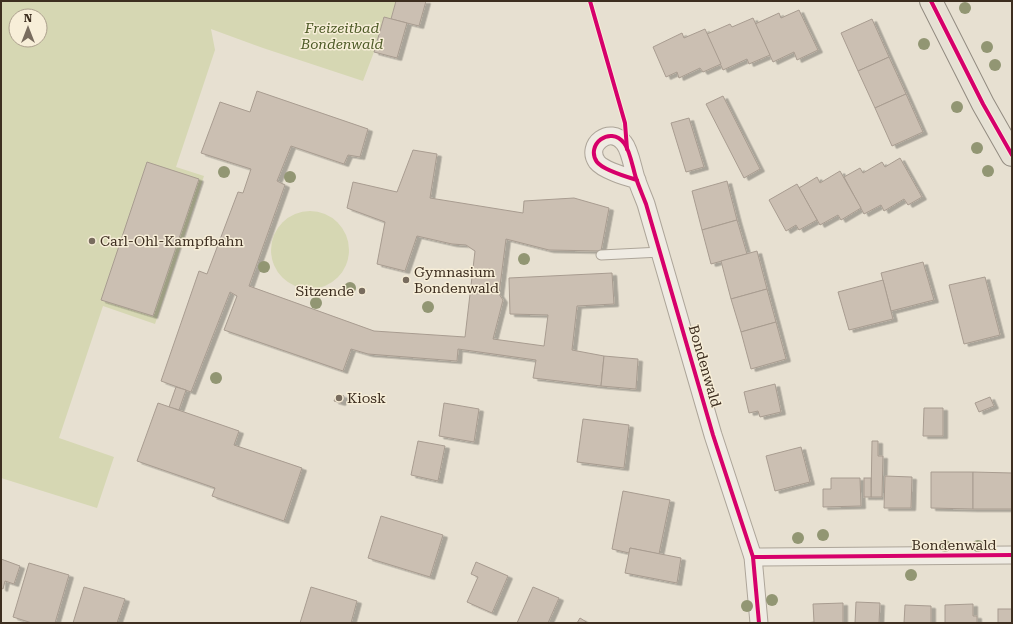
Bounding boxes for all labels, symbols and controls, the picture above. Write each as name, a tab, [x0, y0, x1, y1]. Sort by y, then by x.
north arrow	[8, 8, 48, 48]
text: N	[24, 12, 33, 25]
park label: Freizeitbad Bondenwald	[300, 20, 384, 52]
place label: Carl-Ohl-Kampfbahn	[100, 233, 244, 249]
marker: Carl-Ohl-Kampfbahn	[87, 236, 97, 246]
place label: Gymnasium Bondenwald	[414, 264, 499, 296]
marker: Gymnasium Bondenwald	[401, 275, 411, 285]
place label: Sitzende	[295, 283, 354, 299]
marker: Sitzende	[357, 286, 367, 296]
street label: Bondenwald	[686, 323, 724, 409]
place label: Kiosk	[347, 390, 386, 406]
marker: Kiosk	[334, 393, 344, 403]
street label: Bondenwald	[912, 537, 996, 553]

